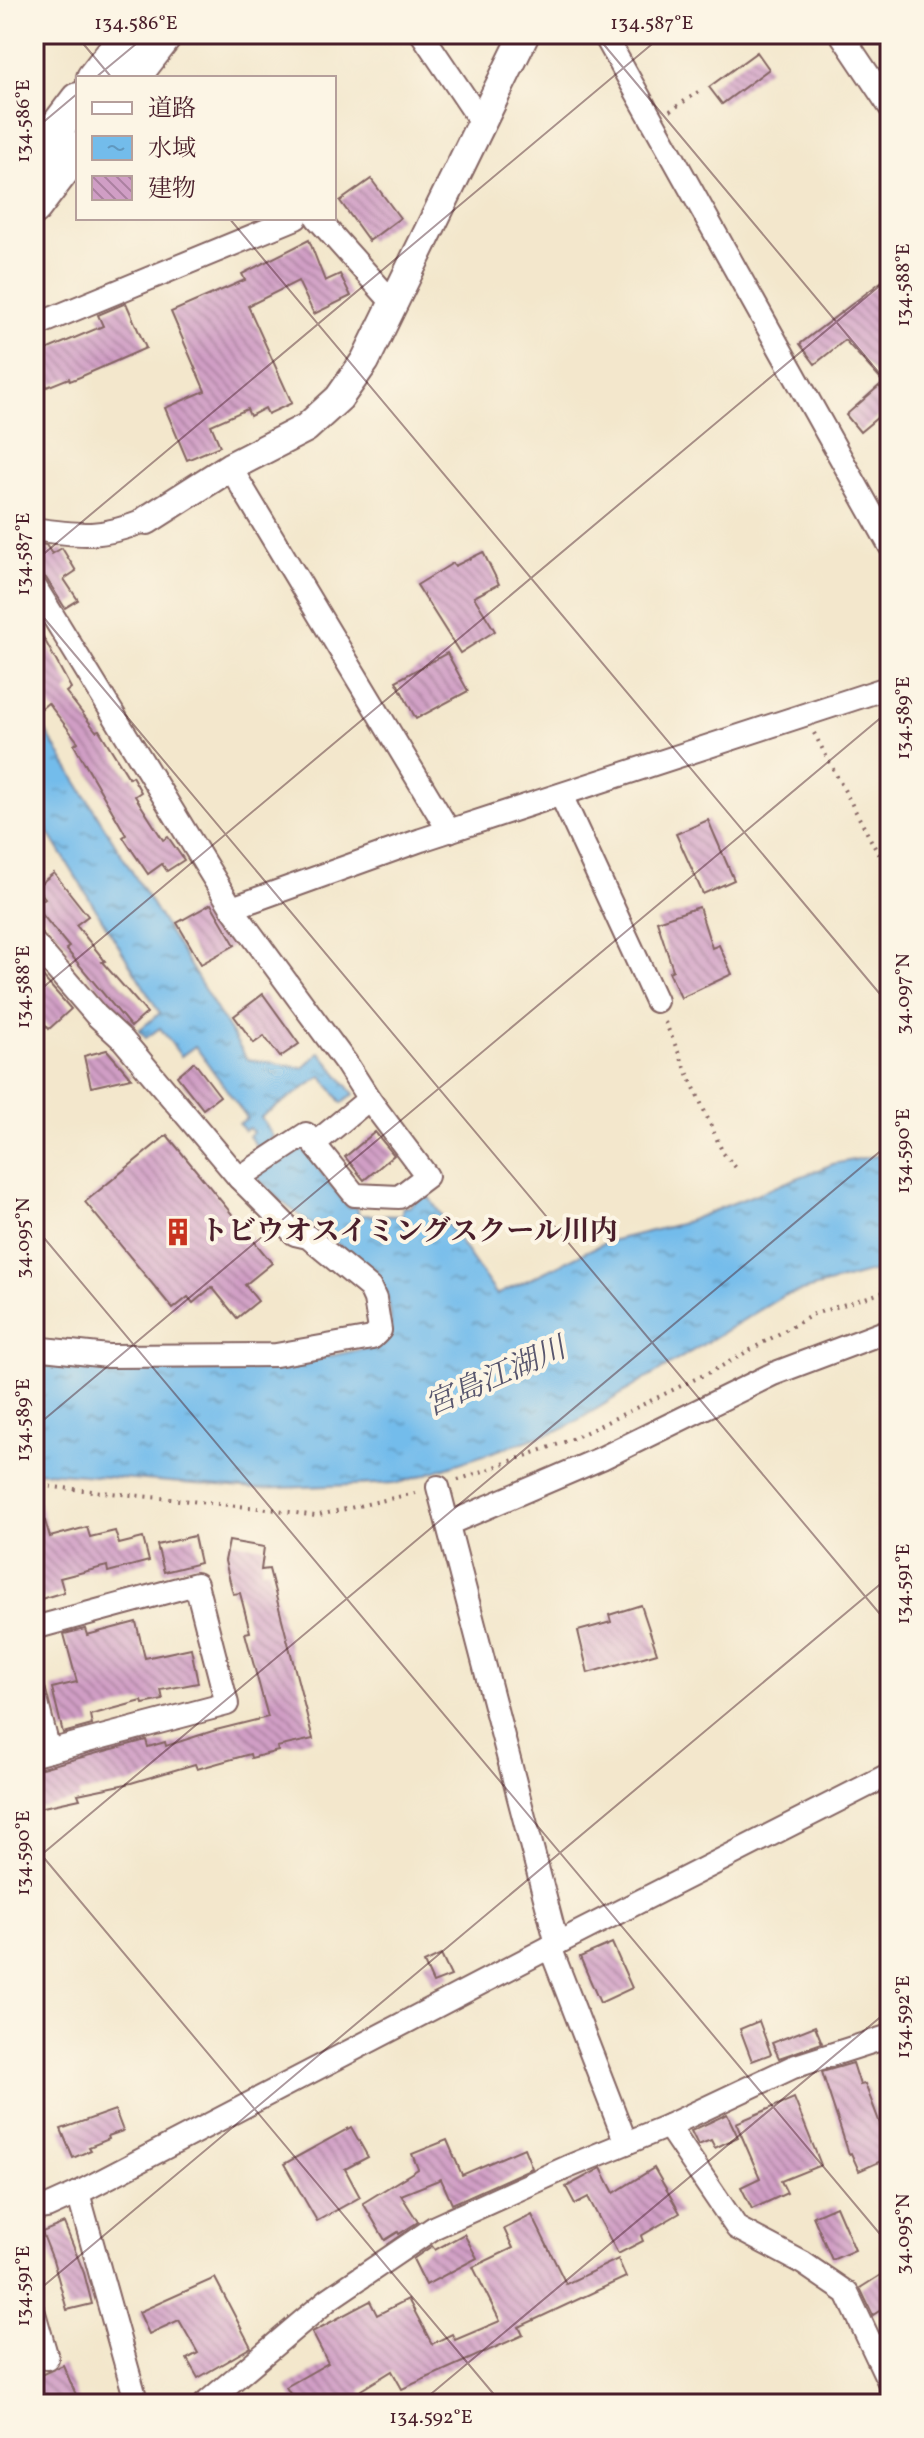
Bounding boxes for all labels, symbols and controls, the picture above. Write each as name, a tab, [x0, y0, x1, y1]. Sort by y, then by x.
text: 134.586°E	[94, 10, 178, 38]
text: 134.587°E	[610, 10, 694, 38]
legend	[76, 76, 336, 220]
text: 134.586°E	[10, 79, 38, 163]
text: 道路	[148, 93, 196, 127]
text: 水域	[148, 133, 196, 167]
text: 建物	[148, 173, 196, 207]
text: 134.588°E	[890, 243, 918, 327]
text: 134.587°E	[10, 512, 38, 596]
text: 134.589°E	[890, 676, 918, 760]
text: 134.588°E	[10, 945, 38, 1029]
text: 34.097°N	[890, 953, 918, 1035]
text: 134.590°E	[890, 1108, 918, 1194]
text: 34.095°N	[10, 1197, 38, 1279]
place label: トビウオスイミングスクール川内	[200, 1213, 618, 1252]
building icon: トビウオスイミングスクール川内	[163, 1217, 193, 1247]
water label: 宮島江湖川	[419, 1327, 576, 1428]
text: 134.589°E	[10, 1378, 38, 1462]
text: 134.591°E	[890, 1543, 918, 1625]
text: 134.590°E	[10, 1810, 38, 1896]
text: 134.592°E	[890, 1975, 918, 2059]
text: 34.095°N	[890, 2193, 918, 2275]
text: 134.591°E	[10, 2245, 38, 2327]
text: 134.592°E	[389, 2404, 473, 2432]

